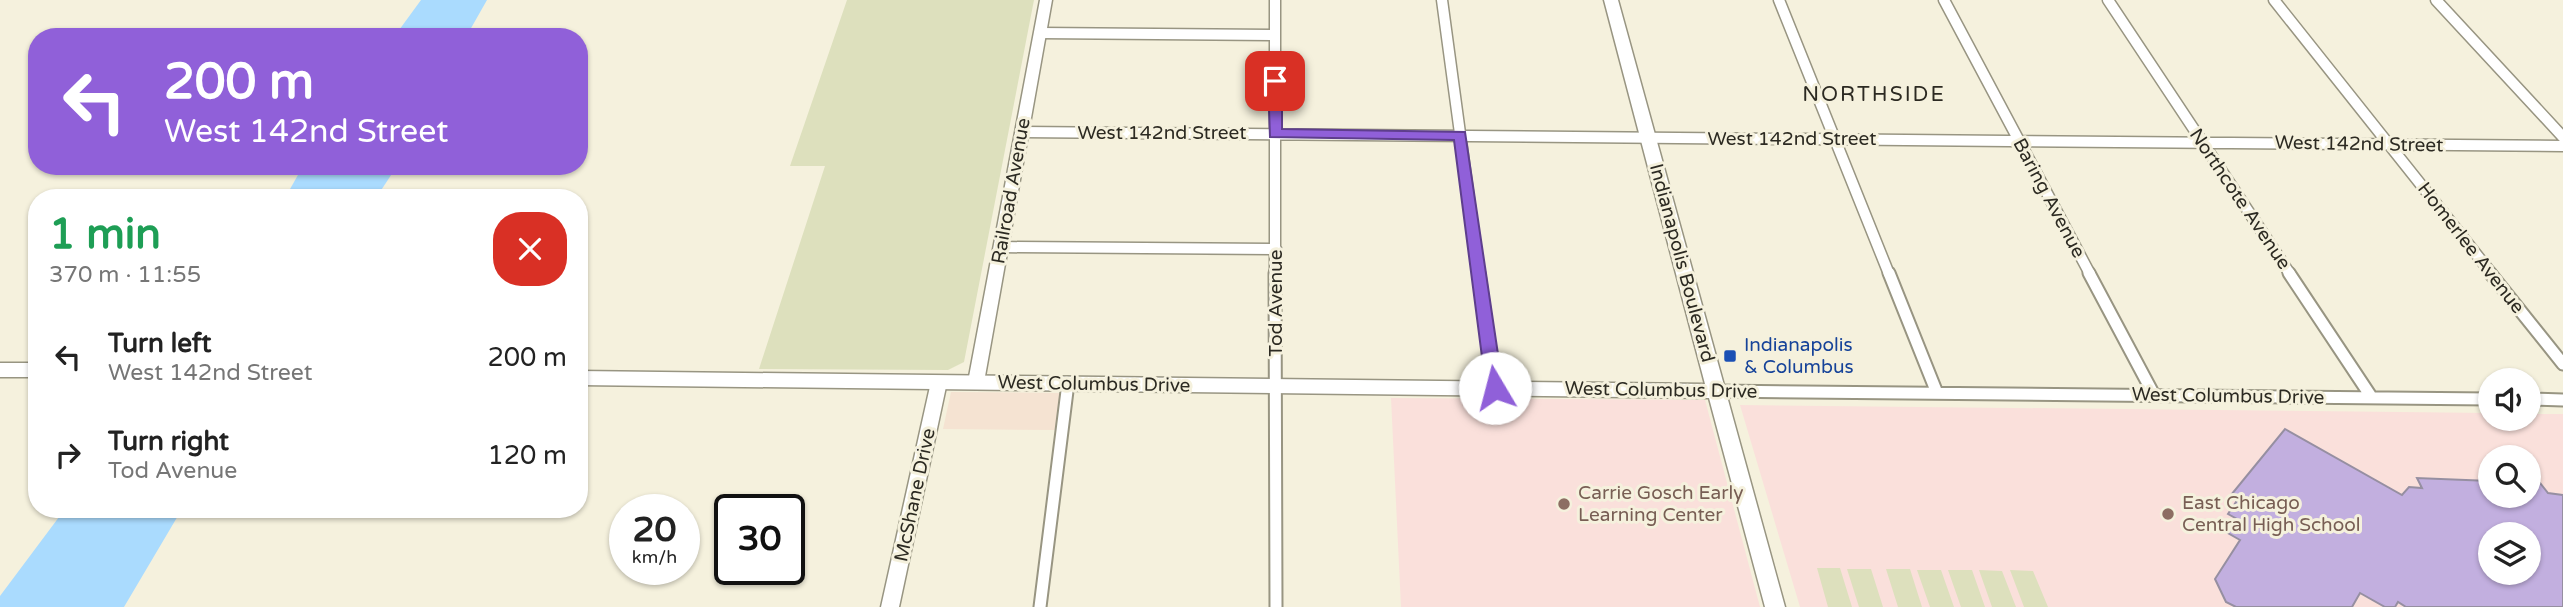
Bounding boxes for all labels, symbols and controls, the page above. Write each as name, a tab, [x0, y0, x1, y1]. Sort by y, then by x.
pin	[1245, 51, 1305, 111]
text: 200 m	[164, 53, 314, 112]
icon: left	[49, 56, 140, 147]
icon: arrive	[1256, 62, 1294, 100]
district label: NORTHSIDE	[1802, 82, 1946, 107]
text: West 142nd Street	[164, 113, 449, 151]
street label: Railroad Avenue	[987, 116, 1035, 266]
street label: West 142nd Street	[1078, 122, 1246, 144]
street label: Northcote Avenue	[2185, 124, 2295, 274]
street label: West 142nd Street	[1708, 128, 1876, 150]
street label: West 142nd Street	[2274, 132, 2444, 156]
street label: Baring Avenue	[2008, 134, 2090, 262]
street label: Indianapolis Boulevard	[1645, 161, 1719, 365]
street label: Homerlee Avenue	[2413, 178, 2529, 318]
text: 1 min	[49, 209, 161, 260]
button: close	[493, 212, 567, 286]
street label: Tod Avenue	[1265, 250, 1287, 356]
text: 370 m · 11:55	[49, 261, 201, 289]
text: Turn left	[108, 328, 211, 359]
place label: Indianapolis & Columbus	[1744, 334, 1854, 378]
icon: left	[49, 338, 87, 376]
text: 200 m	[487, 342, 567, 373]
marker: Indianapolis & Columbus	[1722, 348, 1738, 364]
position arrow	[1458, 351, 1532, 425]
text: West 142nd Street	[108, 359, 313, 387]
map controls	[2478, 368, 2541, 585]
button: sound	[2478, 368, 2541, 431]
street label: West Columbus Drive	[997, 371, 1191, 397]
street label: West Columbus Drive	[1564, 377, 1758, 403]
street label: West Columbus Drive	[2131, 383, 2325, 409]
text: Turn right	[108, 426, 229, 457]
street label: McShane Drive	[890, 426, 940, 564]
icon: right	[49, 436, 87, 474]
text: 120 m	[487, 440, 567, 471]
button: search	[2478, 445, 2541, 508]
text: Tod Avenue	[108, 457, 237, 485]
place label: Carrie Gosch Early Learning Center	[1578, 482, 1743, 526]
place label: East Chicago Central High School	[2182, 492, 2361, 536]
speed limit sign: 30	[714, 494, 805, 585]
marker: Carrie Gosch Early Learning Center	[1556, 496, 1572, 512]
marker: East Chicago Central High School	[2160, 506, 2176, 522]
text: 20	[633, 509, 676, 551]
button: layers	[2478, 522, 2541, 585]
text: km/h	[632, 546, 677, 568]

